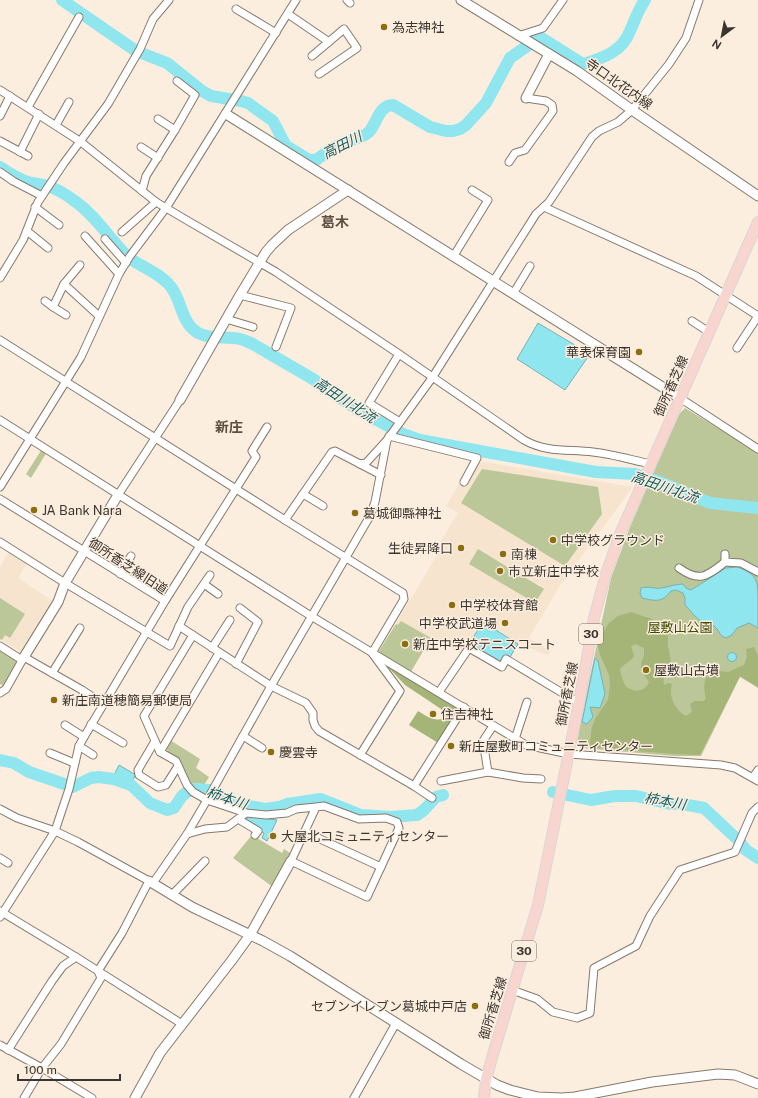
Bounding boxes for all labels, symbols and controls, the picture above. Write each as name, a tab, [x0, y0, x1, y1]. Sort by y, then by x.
north arrow	[702, 16, 742, 56]
place label: 為志神社	[392, 20, 444, 35]
marker: 為志神社	[379, 22, 389, 32]
text: N	[710, 37, 724, 52]
street label: 寺口北花内線	[583, 55, 655, 113]
water label: 高田川	[320, 127, 366, 162]
district label: 葛木	[321, 214, 349, 230]
place label: 華表保育園	[566, 345, 631, 360]
marker: 華表保育園	[634, 347, 644, 357]
street label: 御所香芝線	[651, 353, 691, 419]
water label: 高田川北流	[311, 374, 380, 427]
district label: 新庄	[215, 419, 243, 435]
water label: 高田川北流	[629, 468, 703, 507]
place label: JA Bank Nara	[42, 503, 122, 518]
marker: JA Bank Nara	[29, 505, 39, 515]
place label: 葛城御縣神社	[363, 506, 441, 521]
marker: 葛城御縣神社	[350, 508, 360, 518]
place label: 中学校グラウンド	[561, 533, 665, 548]
street label: 御所香芝線旧道	[86, 535, 170, 597]
marker: 中学校グラウンド	[548, 535, 558, 545]
place label: 生徒昇降口	[388, 541, 453, 556]
marker: 生徒昇降口	[456, 543, 466, 553]
place label: 南棟	[511, 547, 537, 562]
marker: 南棟	[498, 549, 508, 559]
place label: 市立新庄中学校	[508, 564, 599, 579]
marker: 市立新庄中学校	[495, 566, 505, 576]
place label: 中学校体育館	[460, 598, 538, 613]
marker: 中学校体育館	[447, 600, 457, 610]
place label: 中学校武道場	[419, 616, 497, 631]
marker: 中学校武道場	[500, 618, 510, 628]
park label: 屋敷山公園	[647, 620, 713, 635]
road number: 30	[579, 624, 603, 644]
place label: 新庄中学校テニスコート	[413, 637, 556, 652]
marker: 新庄中学校テニスコート	[400, 639, 410, 649]
street label: 御所香芝線	[553, 661, 581, 727]
place label: 屋敷山古墳	[654, 663, 719, 678]
marker: 屋敷山古墳	[641, 665, 651, 675]
place label: 新庄南道穂簡易郵便局	[62, 693, 192, 708]
marker: 新庄南道穂簡易郵便局	[49, 695, 59, 705]
place label: 住吉神社	[441, 707, 493, 722]
marker: 住吉神社	[428, 709, 438, 719]
place label: 新庄屋敷町コミュニティセンター	[459, 739, 653, 754]
marker: 新庄屋敷町コミュニティセンター	[446, 741, 456, 751]
place label: 慶雲寺	[279, 745, 318, 760]
marker: 慶雲寺	[266, 747, 276, 757]
water label: 柿本川	[205, 784, 251, 813]
water label: 柿本川	[643, 789, 689, 813]
place label: 大屋北コミュニティセンター	[281, 829, 449, 844]
marker: 大屋北コミュニティセンター	[268, 831, 278, 841]
road number: 30	[512, 941, 536, 961]
street label: 御所香芝線	[476, 975, 510, 1041]
place label: セブンイレブン葛城中戸店	[311, 999, 467, 1014]
marker: セブンイレブン葛城中戸店	[470, 1001, 480, 1011]
scale bar	[18, 1056, 120, 1082]
text: 100 m	[24, 1063, 57, 1077]

